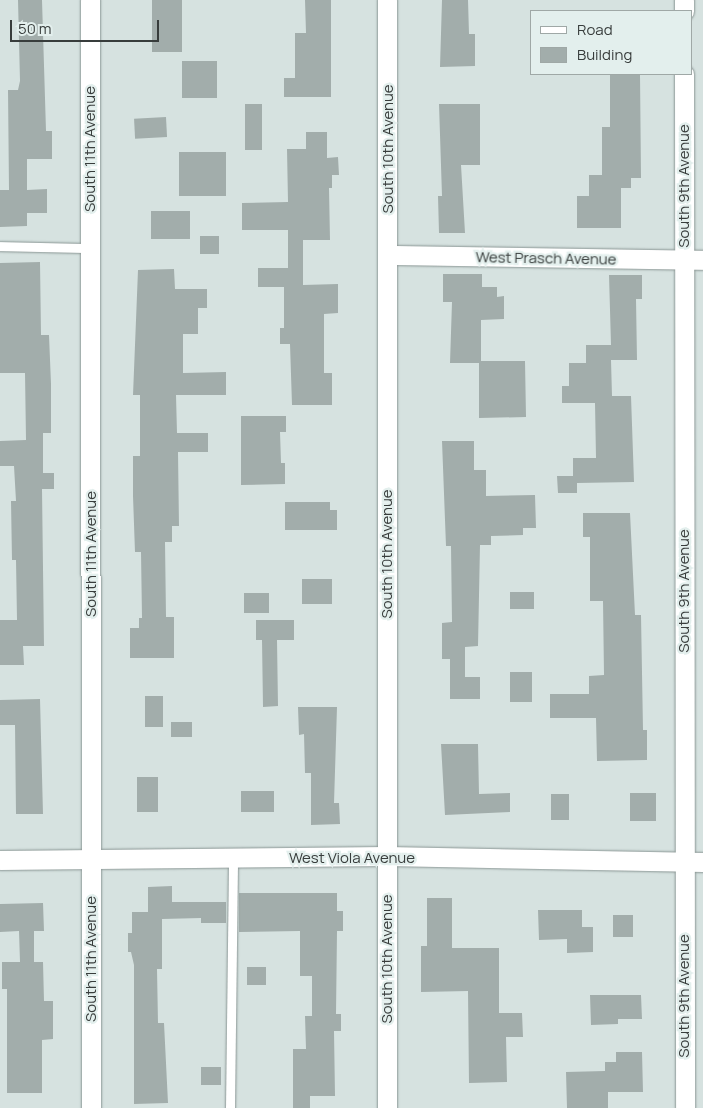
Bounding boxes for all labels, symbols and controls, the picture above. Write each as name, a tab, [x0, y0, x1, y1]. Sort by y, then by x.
scale bar	[12, 10, 161, 42]
legend	[530, 10, 693, 75]
text: 50 m	[18, 18, 52, 39]
text: Road	[577, 19, 613, 40]
text: Building	[577, 44, 632, 65]
street label: South 10th Avenue	[379, 84, 397, 214]
street label: South 11th Avenue	[81, 86, 99, 212]
street label: South 9th Avenue	[675, 124, 693, 248]
street label: West Prasch Avenue	[475, 248, 617, 268]
street label: South 10th Avenue	[378, 489, 396, 619]
street label: South 11th Avenue	[82, 491, 100, 617]
street label: South 9th Avenue	[675, 529, 693, 653]
street label: West Viola Avenue	[289, 849, 415, 867]
street label: South 10th Avenue	[378, 894, 396, 1024]
street label: South 11th Avenue	[82, 896, 100, 1022]
street label: South 9th Avenue	[675, 934, 693, 1058]

